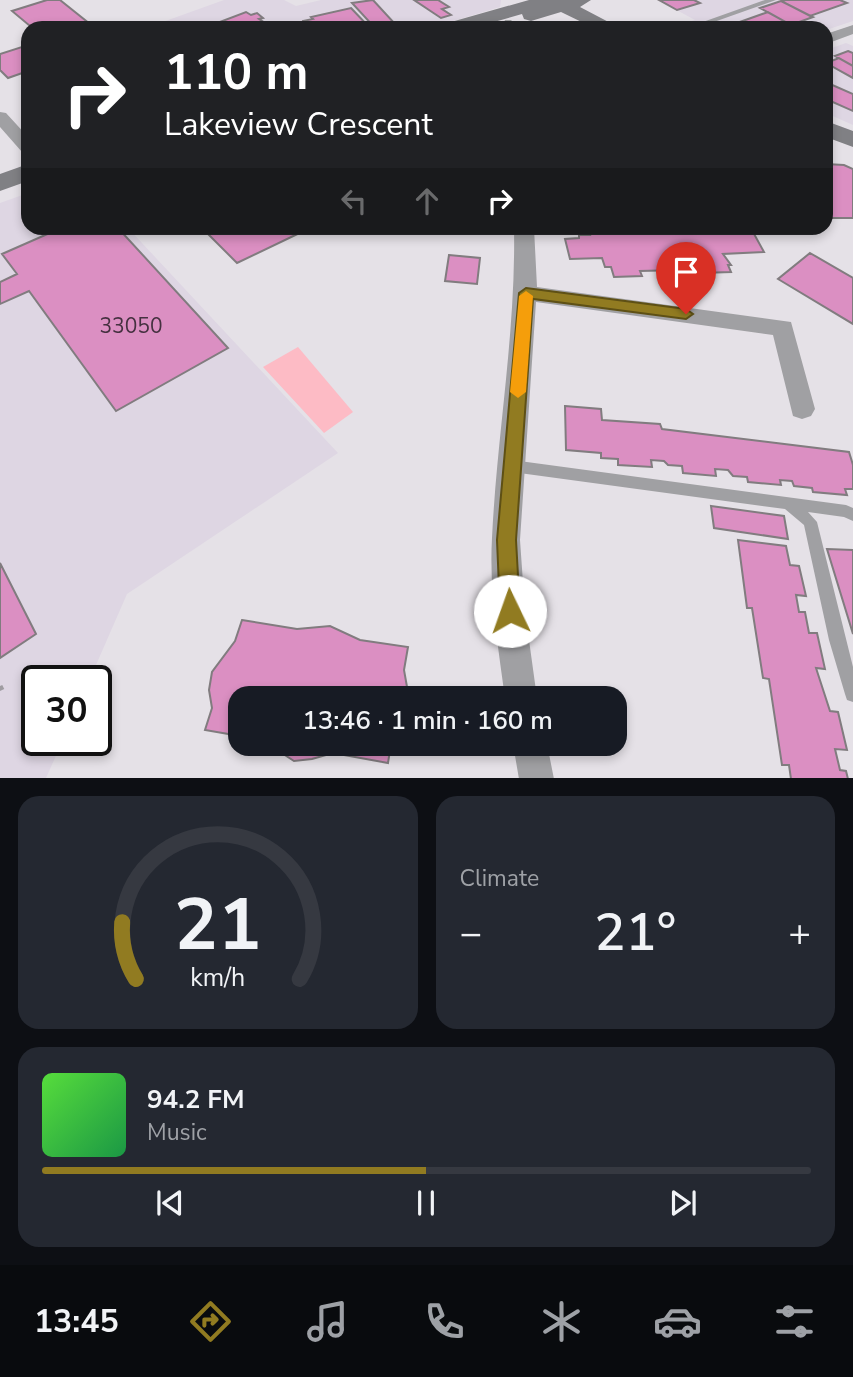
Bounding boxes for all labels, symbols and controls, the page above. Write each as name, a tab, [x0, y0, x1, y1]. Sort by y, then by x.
text: 110 m	[164, 39, 308, 106]
icon: right	[49, 49, 140, 140]
text: Lakeview Crescent	[164, 103, 433, 146]
icon: left	[335, 182, 373, 220]
icon: ahead	[408, 182, 446, 220]
icon: right	[481, 182, 519, 220]
pin	[656, 242, 716, 314]
icon: arrive	[667, 253, 705, 291]
house number: 33050	[100, 312, 163, 340]
position arrow	[473, 574, 547, 648]
speed limit sign: 30	[21, 665, 112, 756]
text: 13:46 · 1 min · 160 m	[302, 703, 553, 738]
text: Climate	[460, 863, 539, 894]
text: 21	[174, 875, 261, 975]
text: 21°	[594, 897, 676, 968]
text: −	[460, 908, 482, 959]
text: +	[788, 908, 811, 959]
text: km/h	[190, 960, 245, 994]
text: 94.2 FM	[147, 1082, 244, 1117]
text: Music	[147, 1117, 207, 1148]
icon: previous	[151, 1184, 189, 1222]
icon: pause	[407, 1184, 445, 1222]
icon: next	[664, 1184, 702, 1222]
icon: directions	[186, 1297, 235, 1346]
icon: music	[303, 1297, 352, 1346]
icon: phone	[420, 1297, 469, 1346]
icon: climate	[537, 1297, 586, 1346]
icon: car	[653, 1297, 702, 1346]
icon: filters	[770, 1297, 819, 1346]
text: 13:45	[34, 1300, 119, 1343]

